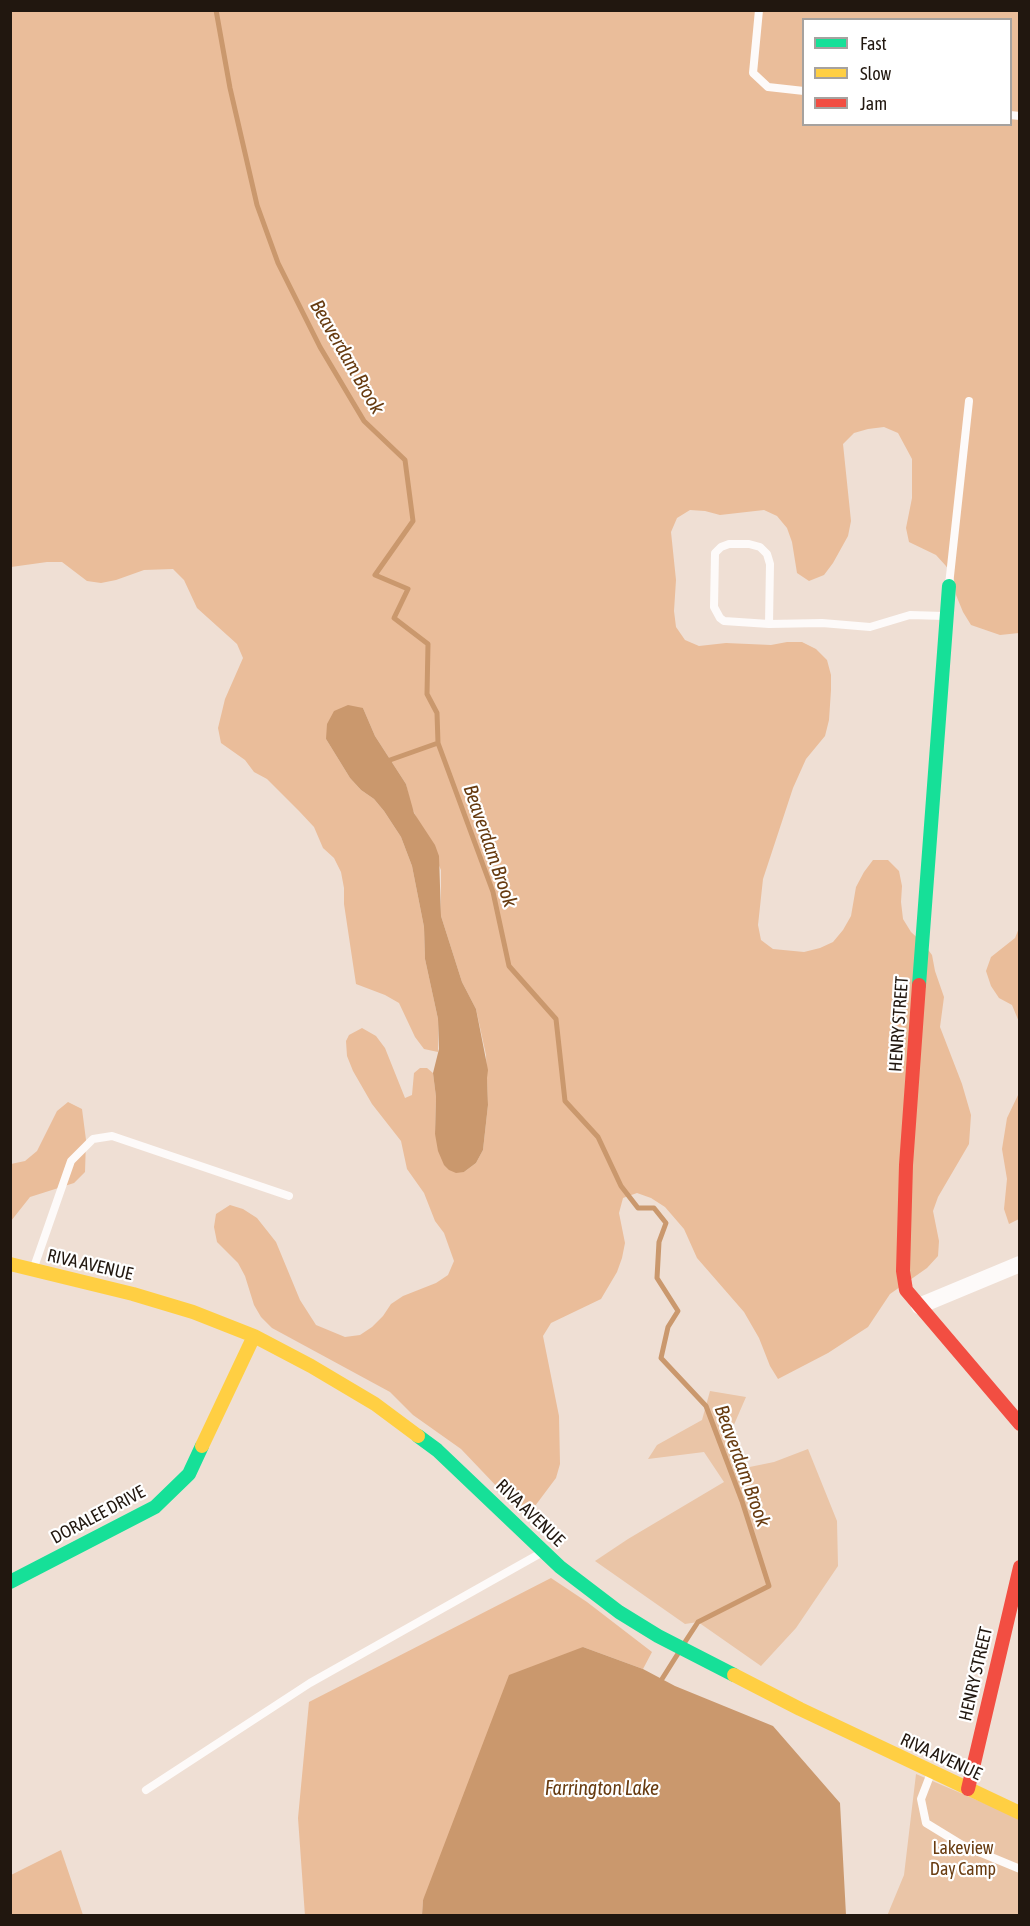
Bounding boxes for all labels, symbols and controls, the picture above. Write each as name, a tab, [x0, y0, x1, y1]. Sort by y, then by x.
legend	[802, 18, 1012, 126]
text: Fast	[860, 33, 887, 54]
text: Slow	[860, 63, 891, 84]
text: Jam	[860, 93, 887, 114]
water label: Beaverdam Brook	[305, 295, 389, 419]
water label: Beaverdam Brook	[458, 781, 522, 911]
street label: HENRY STREET	[885, 975, 913, 1073]
street label: RIVA AVENUE	[45, 1245, 135, 1285]
water label: Beaverdam Brook	[709, 1402, 775, 1530]
street label: RIVA AVENUE	[491, 1475, 569, 1551]
street label: DORALEE DRIVE	[47, 1481, 149, 1549]
street label: HENRY STREET	[955, 1625, 997, 1723]
street label: RIVA AVENUE	[897, 1729, 985, 1785]
water label: Farrington Lake	[545, 1777, 659, 1801]
park label: Lakeview Day Camp	[930, 1837, 996, 1880]

